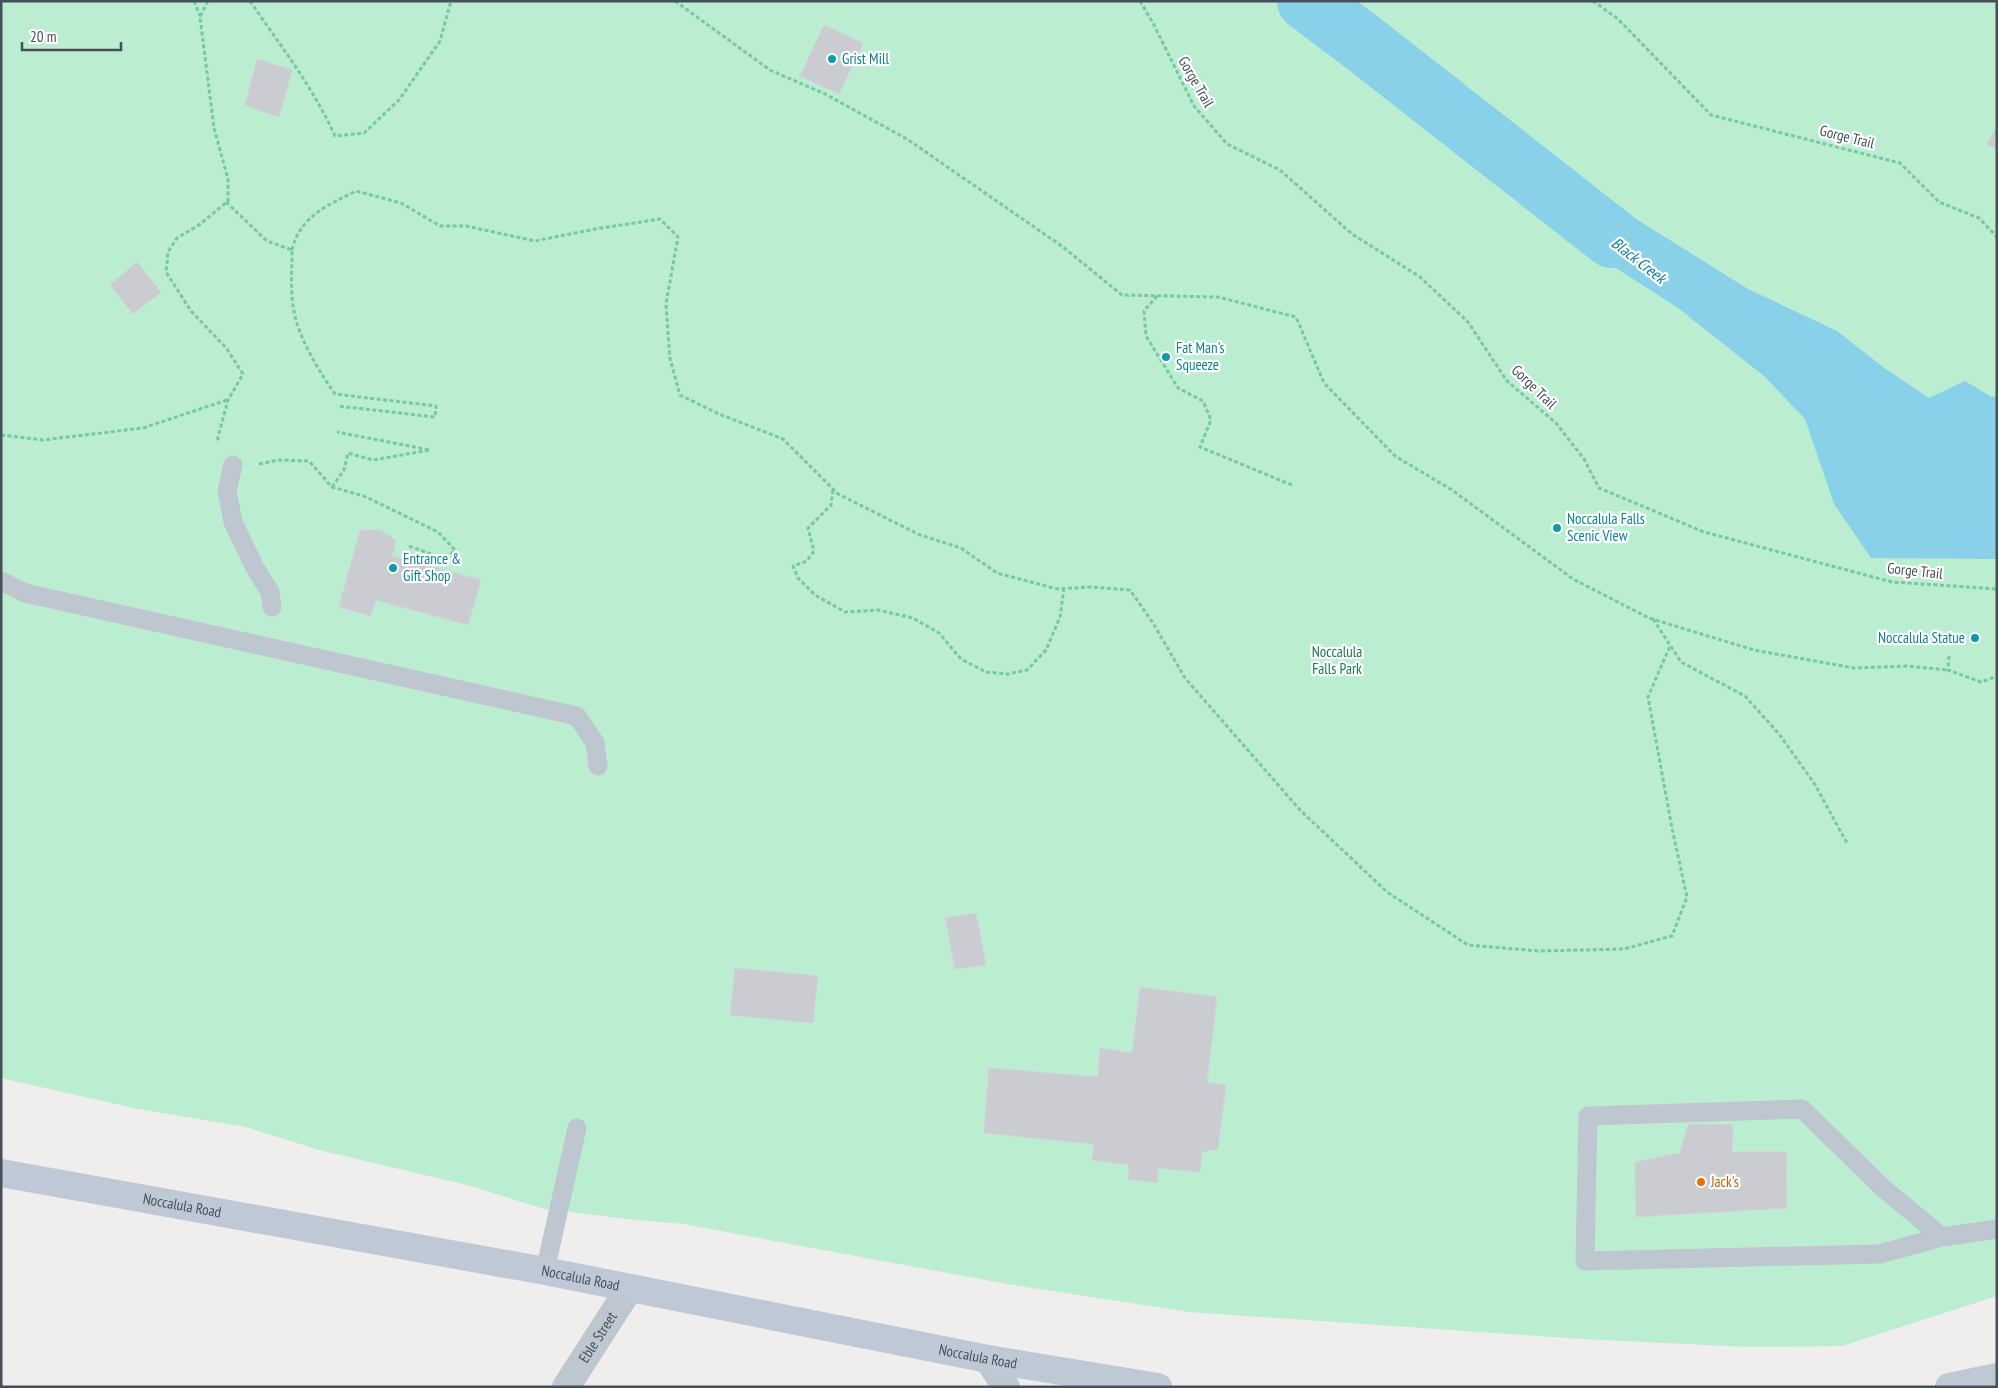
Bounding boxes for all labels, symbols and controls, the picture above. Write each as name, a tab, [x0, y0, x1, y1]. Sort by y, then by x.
scale bar	[22, 20, 121, 52]
text: 20 m	[30, 27, 56, 46]
place label: Grist Mill	[842, 49, 889, 68]
marker: Grist Mill	[826, 53, 838, 65]
street label: Gorge Trail	[1174, 53, 1219, 111]
street label: Gorge Trail	[1818, 121, 1877, 153]
water label: Black Creek	[1608, 233, 1672, 288]
place label: Fat Man's Squeeze	[1176, 338, 1225, 374]
marker: Fat Man's Squeeze	[1160, 351, 1172, 363]
street label: Gorge Trail	[1508, 360, 1561, 413]
place label: Noccalula Falls Scenic View	[1567, 509, 1645, 545]
marker: Noccalula Falls Scenic View	[1551, 522, 1563, 534]
place label: Entrance & Gift Shop	[403, 549, 461, 585]
street label: Gorge Trail	[1886, 558, 1944, 583]
marker: Entrance & Gift Shop	[387, 562, 399, 574]
place label: Noccalula Statue	[1878, 628, 1965, 647]
marker: Noccalula Statue	[1969, 632, 1981, 644]
park label: Noccalula Falls Park	[1312, 642, 1362, 678]
place label: Jack's	[1710, 1172, 1739, 1191]
marker: Jack's	[1695, 1176, 1707, 1188]
street label: Noccalula Road	[141, 1189, 223, 1222]
street label: Noccalula Road	[540, 1261, 621, 1295]
street label: Eble Street	[574, 1308, 621, 1366]
street label: Noccalula Road	[937, 1339, 1019, 1373]

